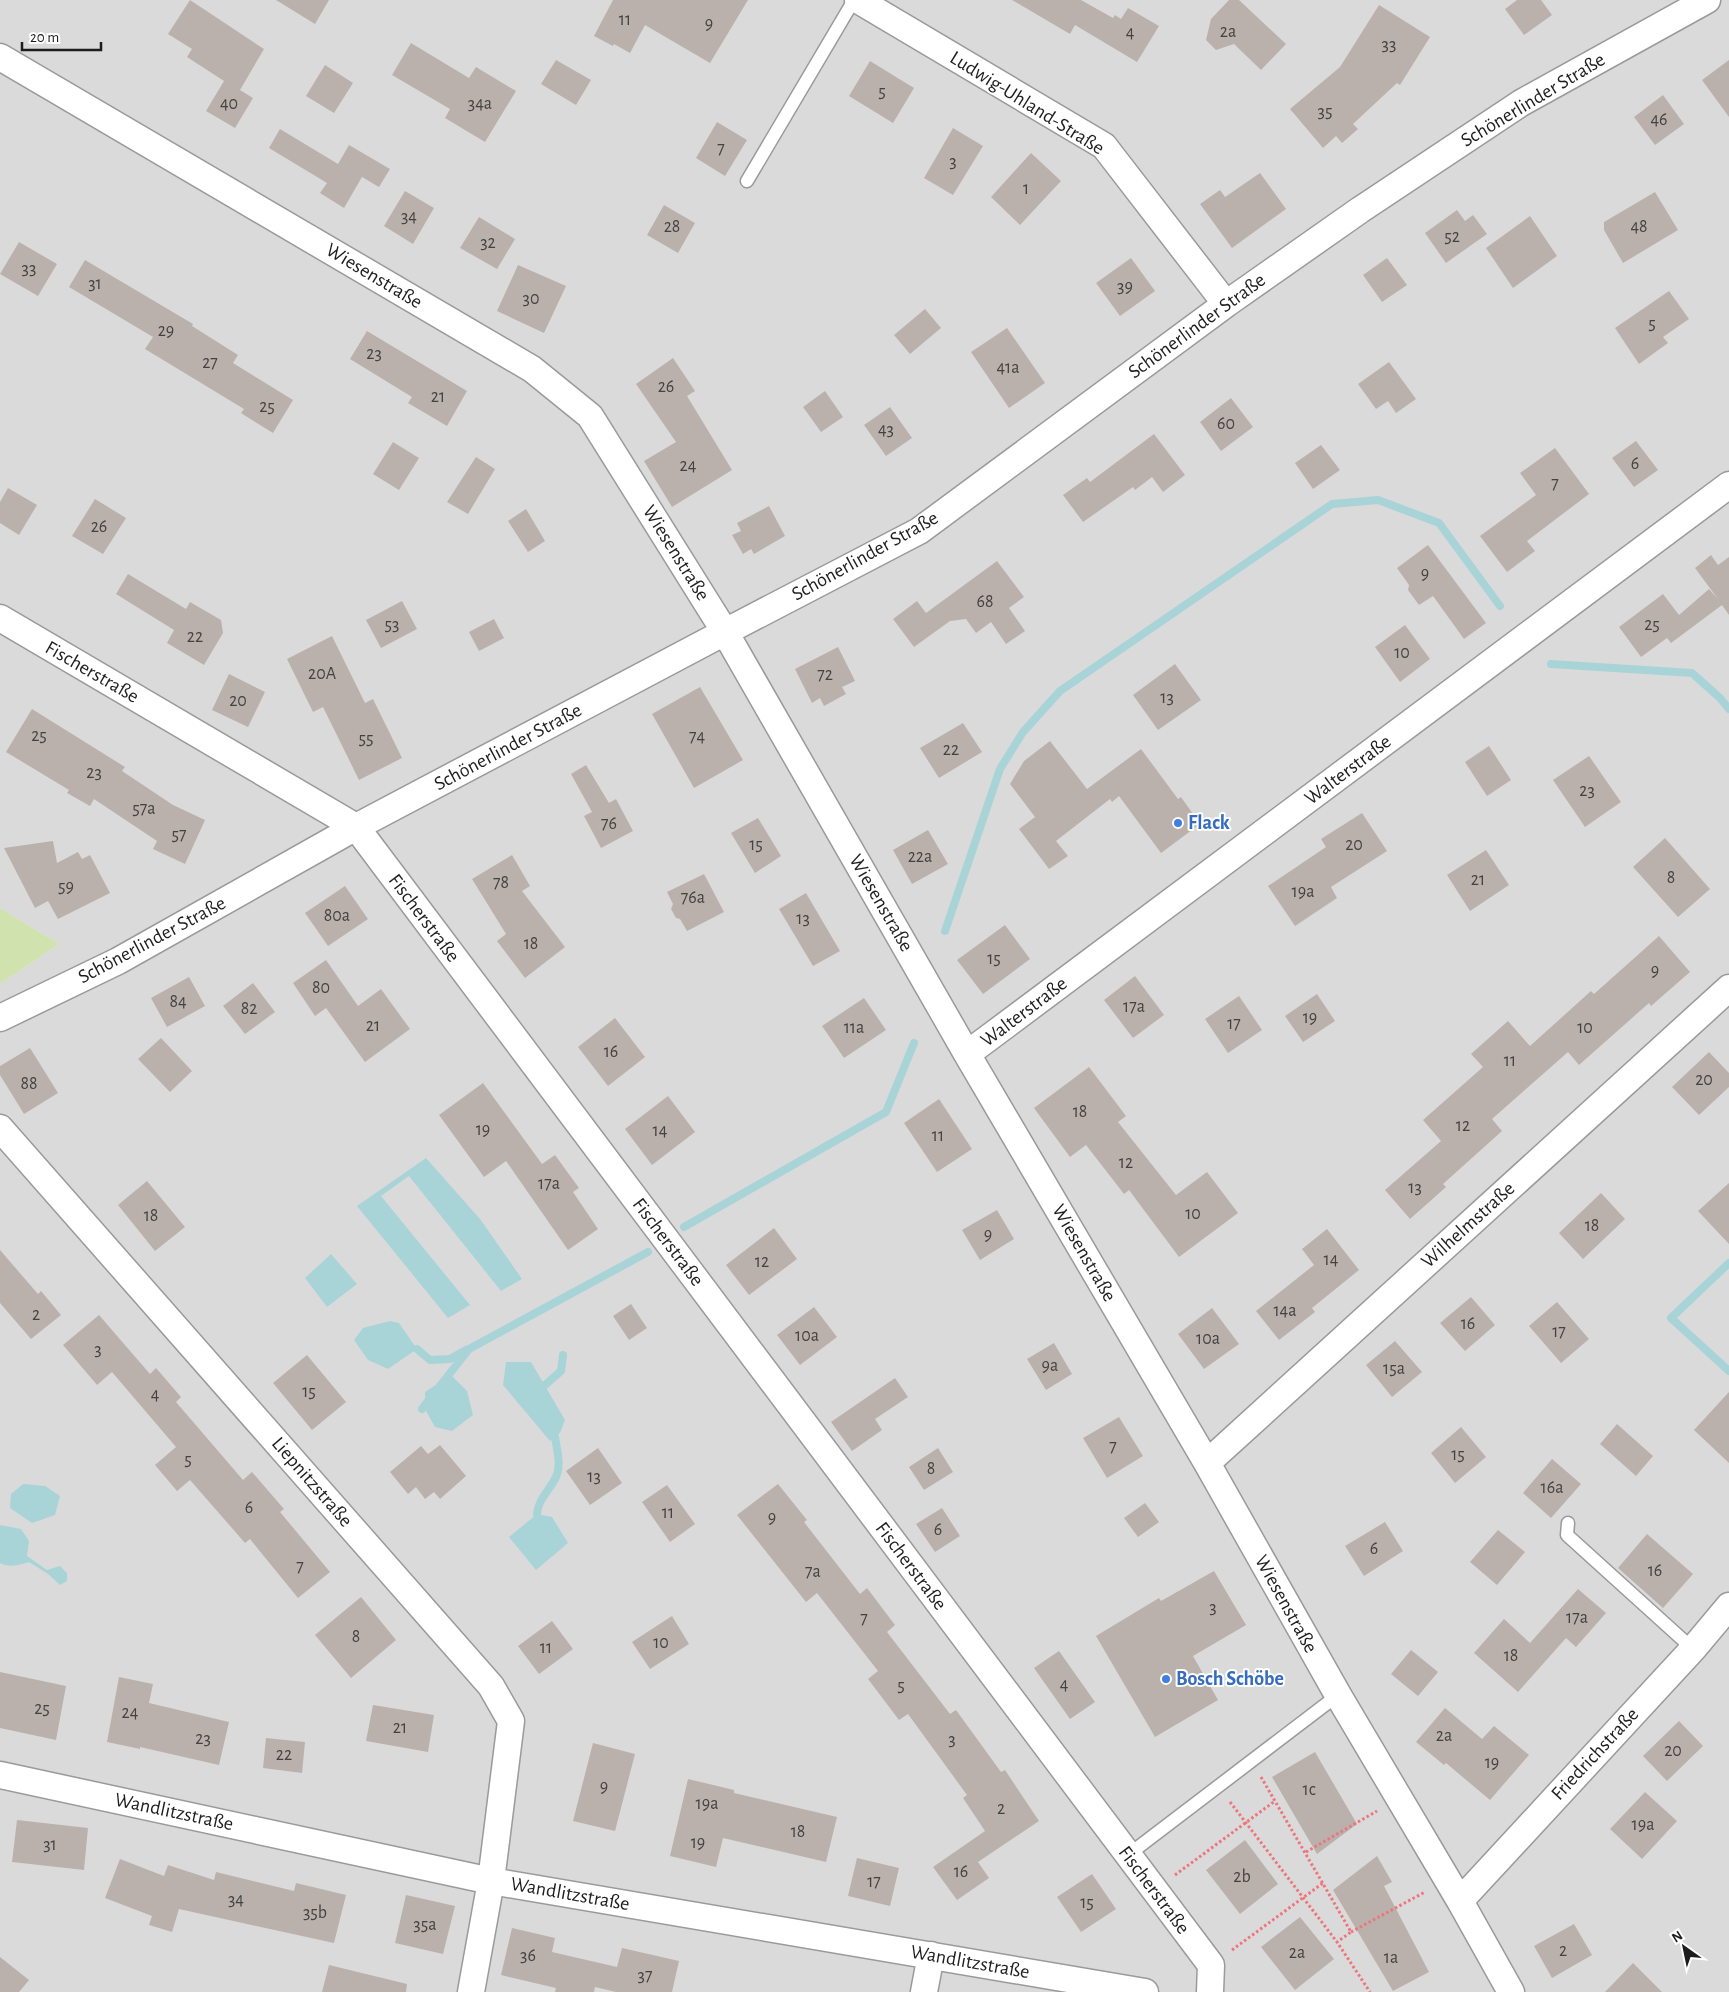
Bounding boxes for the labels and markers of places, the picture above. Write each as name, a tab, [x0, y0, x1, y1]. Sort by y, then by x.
place label: Flack	[1188, 813, 1230, 833]
marker: Flack	[1172, 817, 1184, 829]
place label: Bosch Schöbe	[1176, 1669, 1284, 1689]
marker: Bosch Schöbe	[1160, 1673, 1172, 1685]

